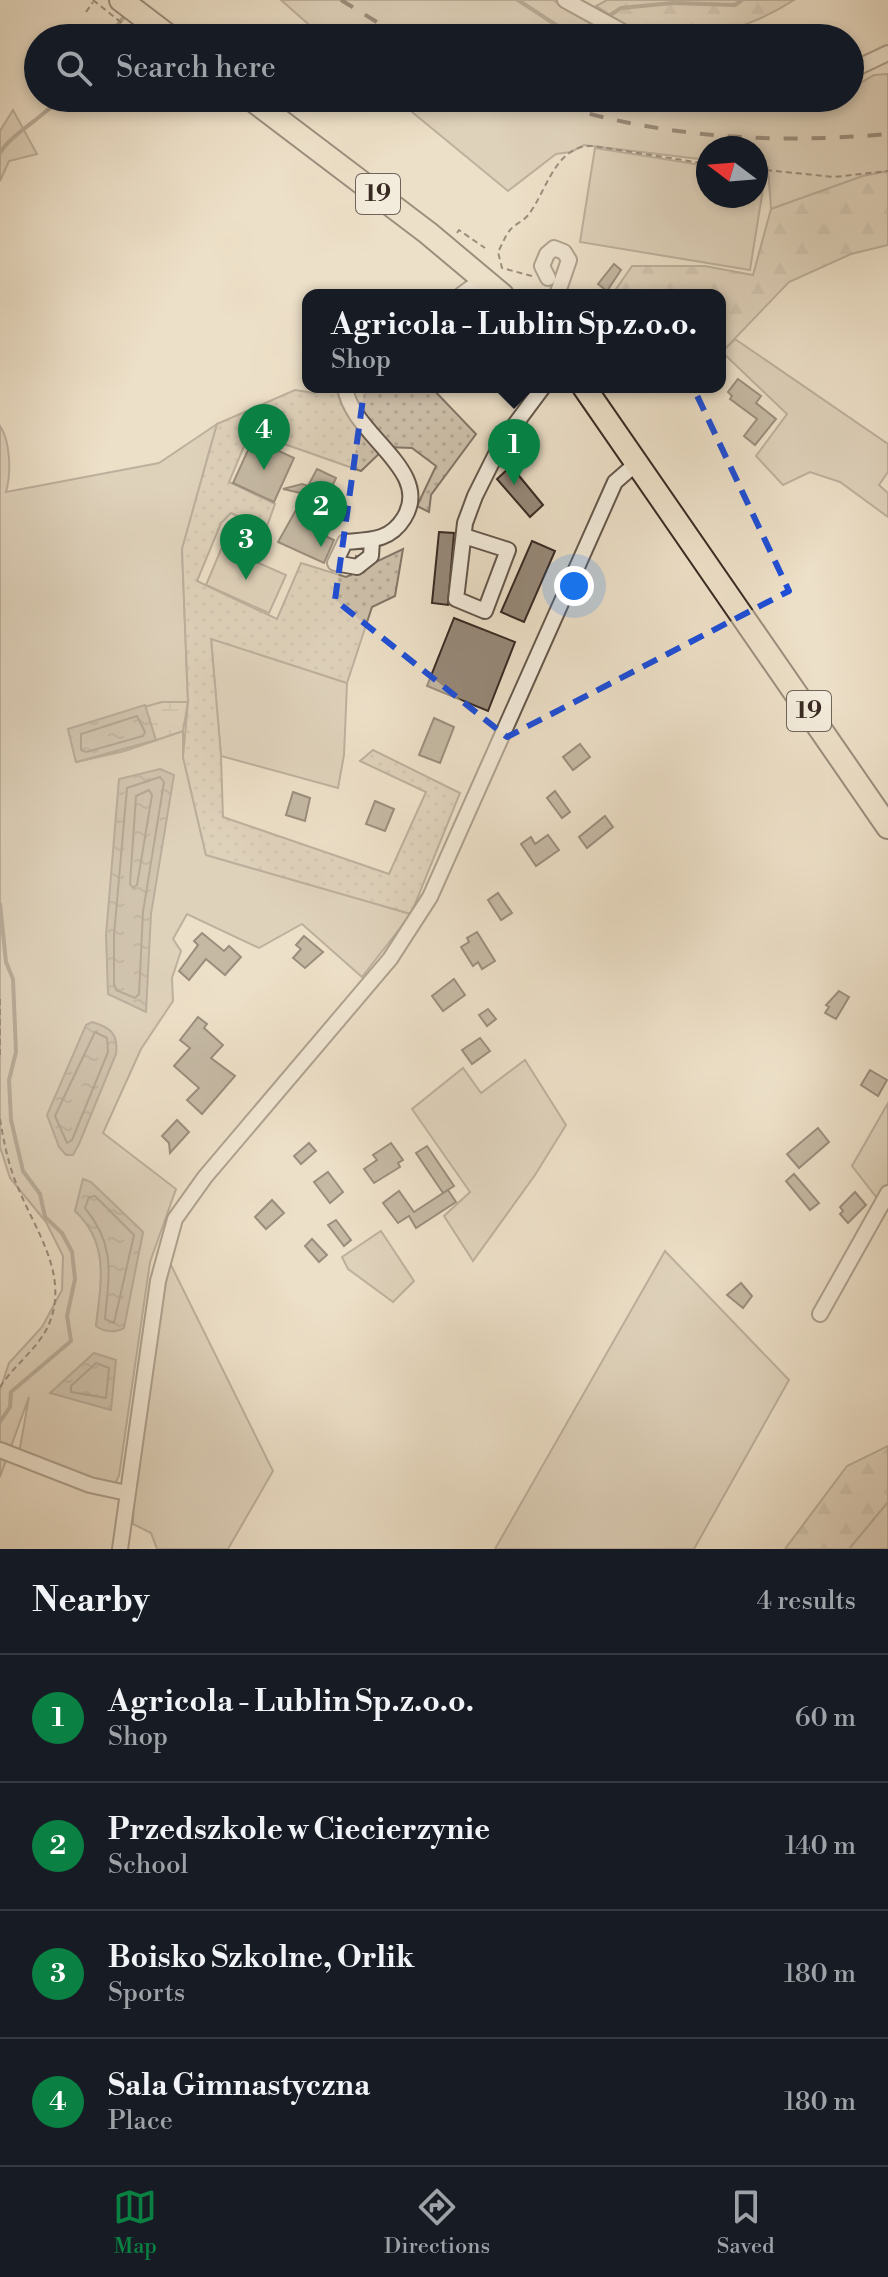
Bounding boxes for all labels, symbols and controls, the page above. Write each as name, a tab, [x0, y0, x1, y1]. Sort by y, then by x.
search box	[24, 24, 864, 112]
icon: search	[52, 46, 96, 90]
text: Search here	[116, 49, 276, 87]
north arrow	[696, 136, 768, 208]
road number: 19	[356, 174, 400, 214]
popup	[302, 289, 726, 393]
text: Agricola - Lublin Sp.z.o.o.	[331, 306, 697, 344]
text: Shop	[331, 344, 391, 376]
pin: 4	[238, 404, 290, 470]
pin: 1	[488, 419, 540, 485]
pin: 2	[295, 481, 347, 547]
pin: 3	[220, 514, 272, 580]
your location	[554, 566, 594, 606]
road number: 19	[787, 691, 831, 731]
text: Nearby	[32, 1580, 150, 1622]
text: 4 results	[757, 1585, 856, 1617]
text: Agricola - Lublin Sp.z.o.o.	[108, 1683, 474, 1721]
text: 1	[52, 1702, 64, 1734]
text: 60 m	[795, 1702, 856, 1734]
text: Shop	[108, 1721, 168, 1753]
text: Przedszkole w Ciecierzynie	[108, 1811, 490, 1849]
text: 2	[50, 1830, 66, 1862]
text: 140 m	[785, 1830, 856, 1862]
text: School	[108, 1849, 188, 1881]
text: Boisko Szkolne, Orlik	[108, 1939, 414, 1977]
text: 3	[50, 1958, 66, 1990]
text: 180 m	[784, 1958, 856, 1990]
text: Sports	[108, 1977, 185, 2009]
text: Sala Gimnastyczna	[108, 2067, 370, 2105]
text: 4	[49, 2086, 67, 2118]
text: 180 m	[784, 2086, 856, 2118]
text: Place	[108, 2105, 173, 2137]
tab: Map	[113, 2185, 157, 2260]
tab: Directions	[384, 2185, 490, 2260]
tab: Saved	[717, 2185, 775, 2260]

